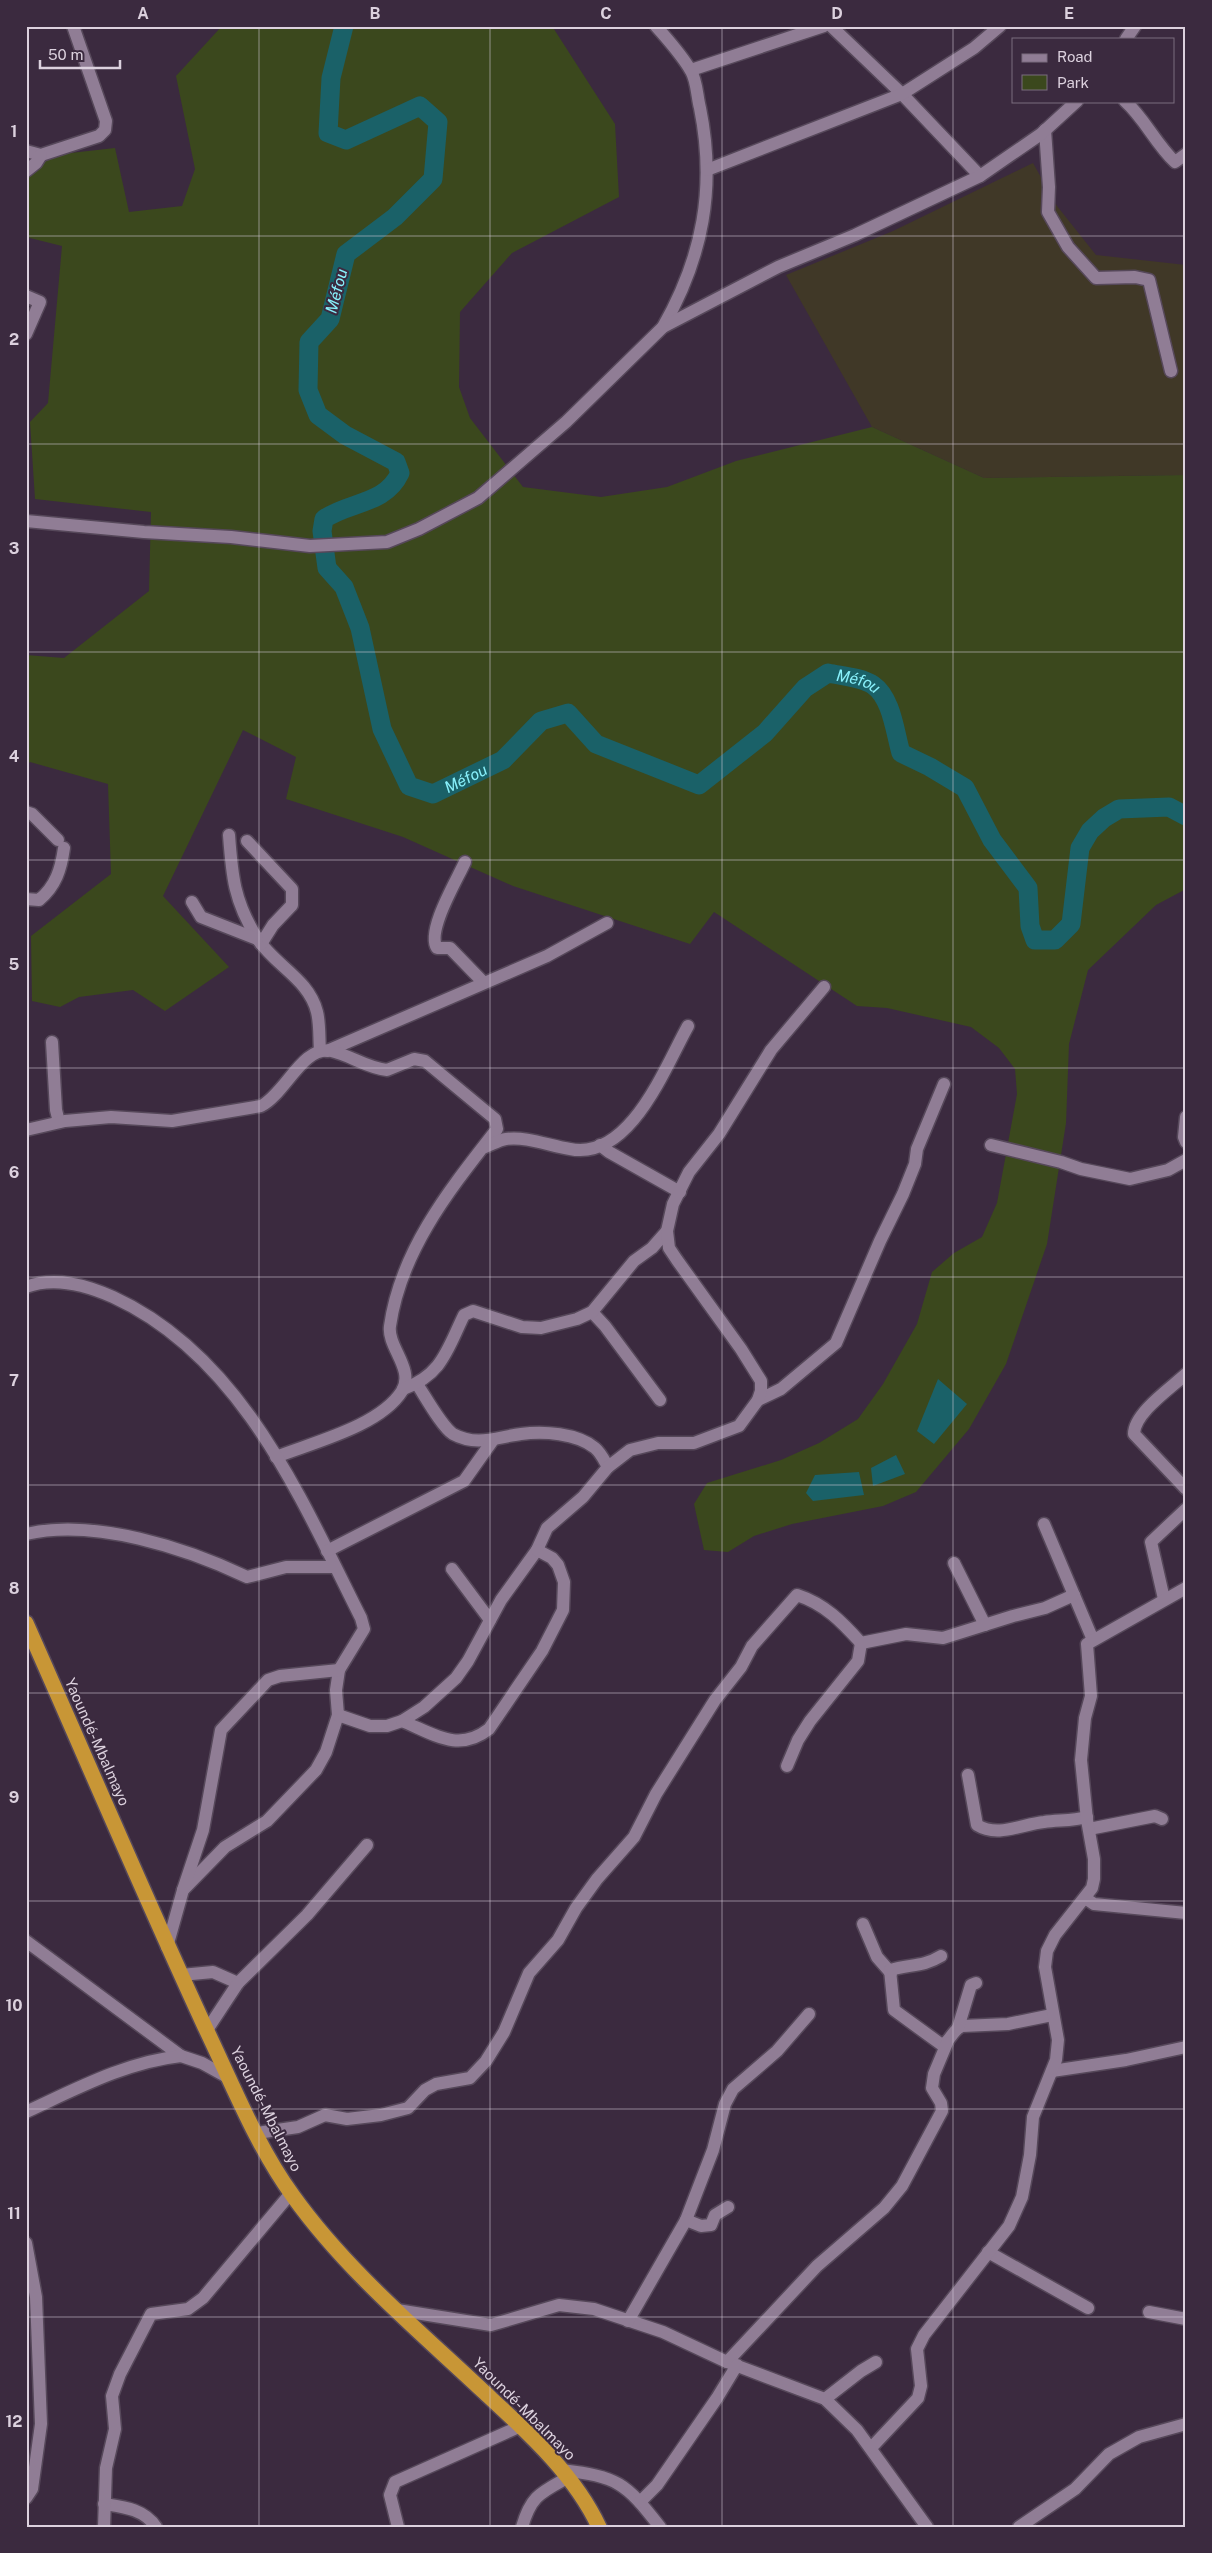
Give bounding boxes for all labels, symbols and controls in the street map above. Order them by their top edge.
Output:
text: A [137,4,149,23]
text: B [370,4,381,23]
text: C [600,4,612,23]
text: D [831,4,843,23]
text: E [1064,4,1074,23]
scale bar [40,38,120,70]
legend [1012,38,1174,102]
text: 50 m [48,46,83,63]
text: Road [1057,48,1093,65]
text: Park [1057,74,1089,91]
text: 1 [11,122,17,141]
water label: Méfou [321,267,352,316]
text: 2 [9,330,19,349]
text: 3 [9,539,19,558]
water label: Méfou [835,666,884,697]
text: 4 [9,747,20,766]
water label: Méfou [441,760,490,797]
text: 5 [9,955,20,974]
text: 6 [9,1163,19,1182]
text: 7 [9,1371,19,1390]
text: 8 [9,1579,20,1598]
street label: Yaoundé-Mbalmayo [62,1675,133,1808]
text: 9 [9,1788,19,1807]
text: 10 [5,1996,23,2015]
street label: Yaoundé-Mbalmayo [228,2043,305,2174]
text: 11 [7,2204,21,2223]
street label: Yaoundé-Mbalmayo [470,2354,579,2463]
text: 12 [5,2412,23,2431]

